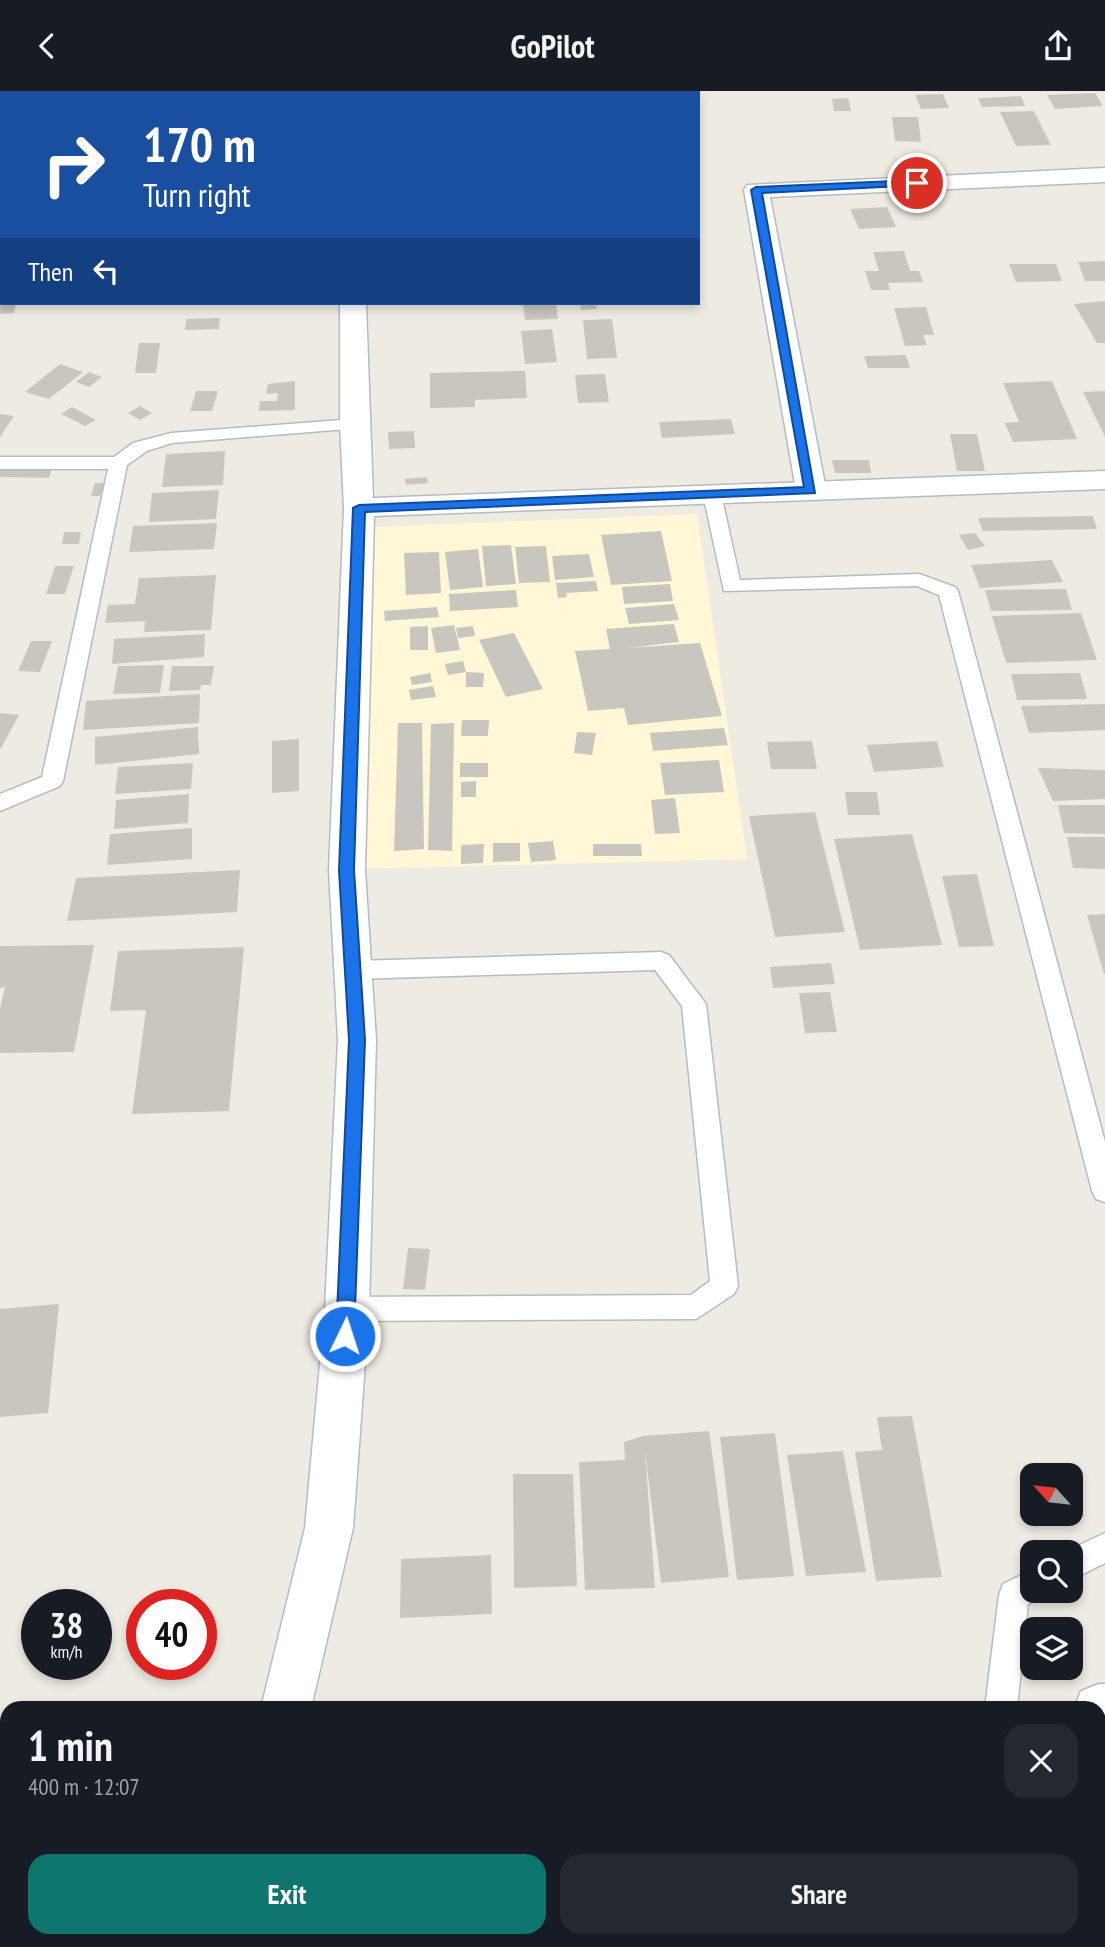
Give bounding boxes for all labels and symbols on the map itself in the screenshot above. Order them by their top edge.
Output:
pin [887,153,947,213]
position arrow [308,1299,382,1373]
north arrow [1020,1463,1083,1526]
speed limit sign: 40 [126,1589,217,1680]

